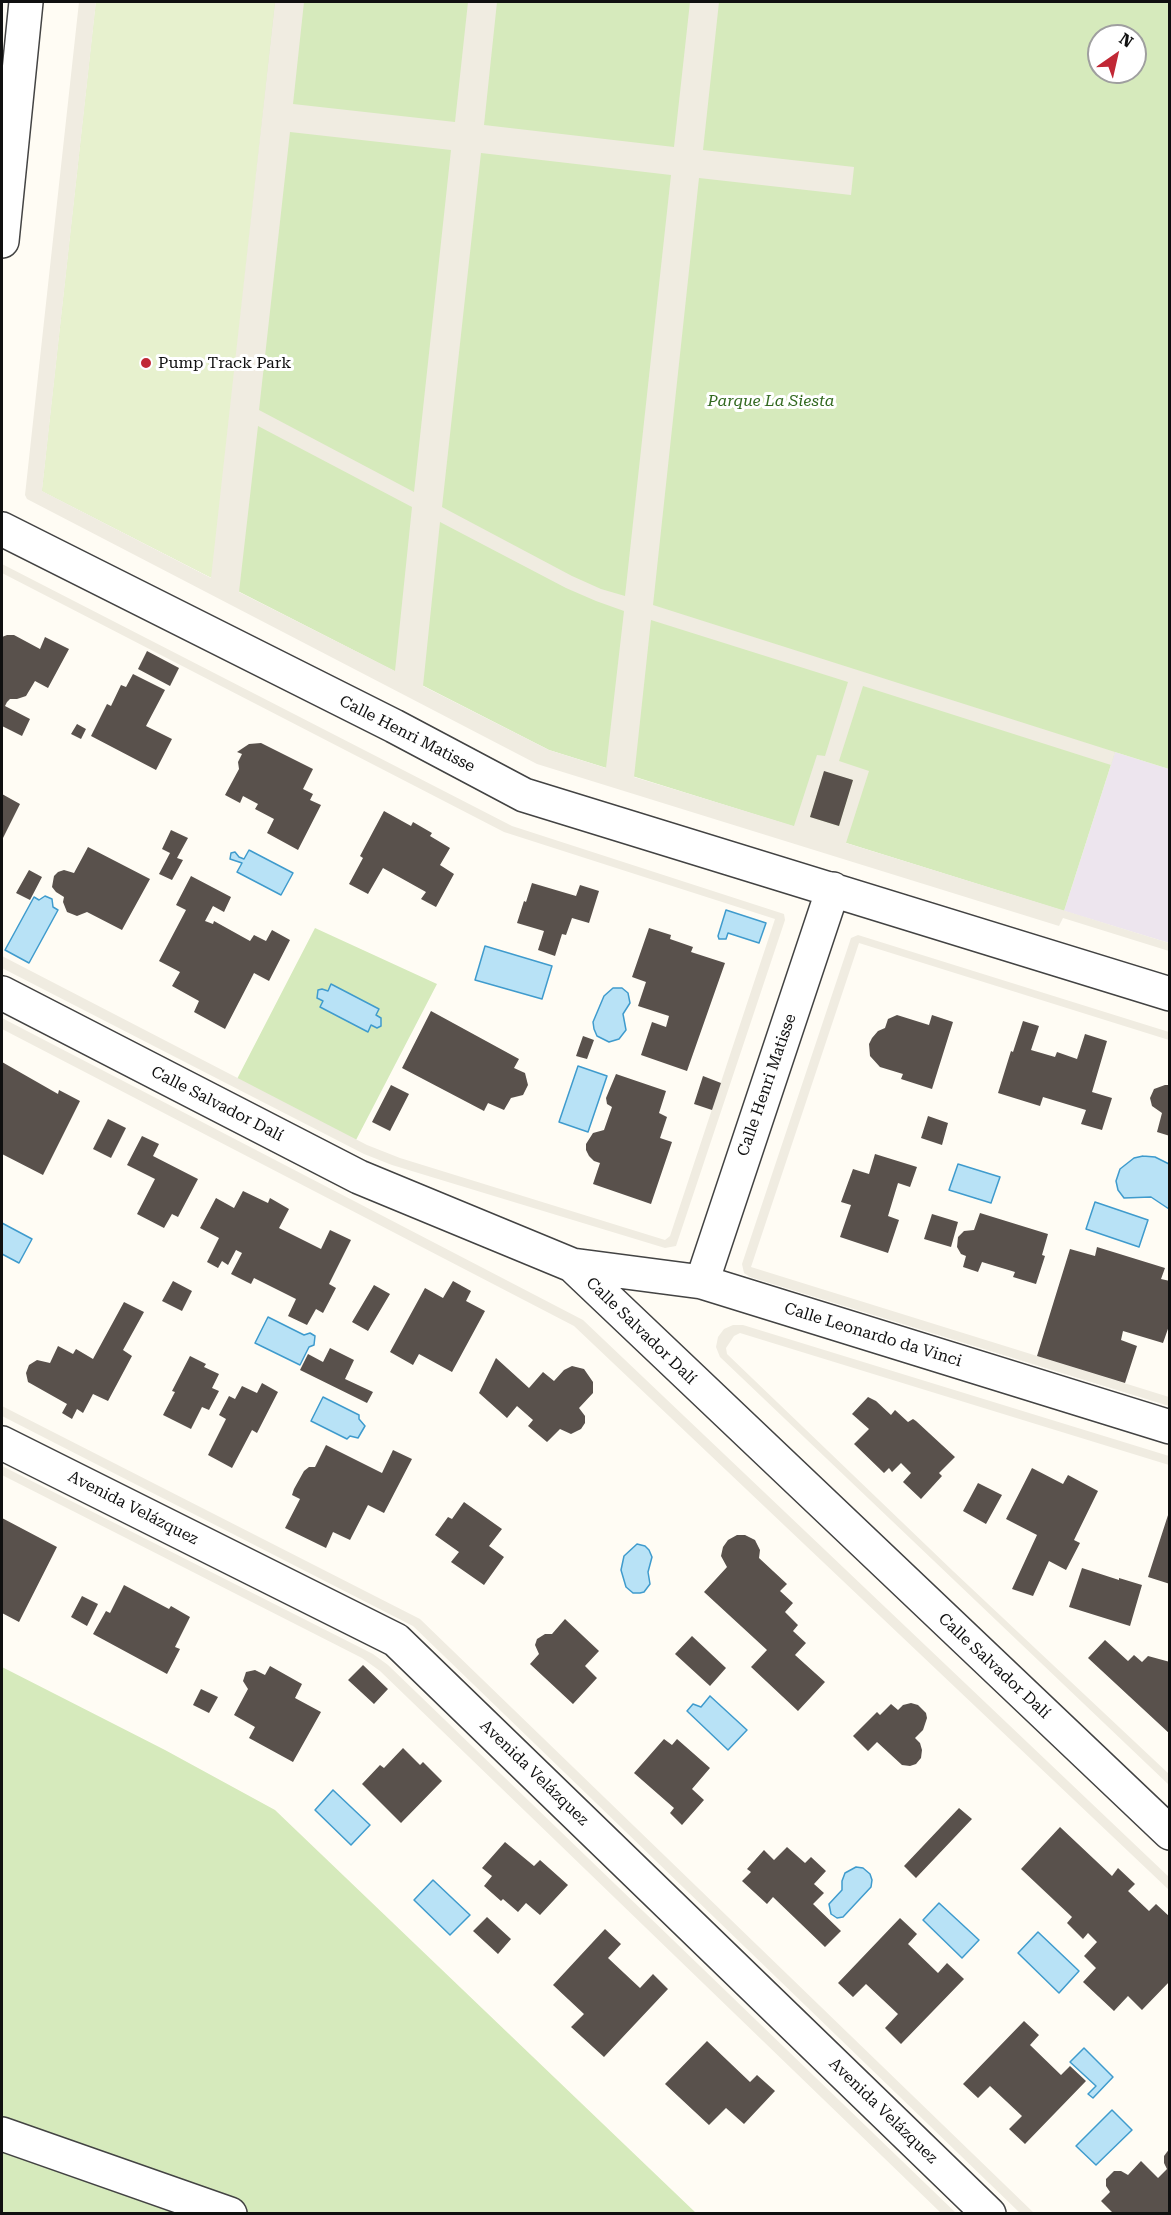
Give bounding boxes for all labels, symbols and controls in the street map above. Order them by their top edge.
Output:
north arrow [1087,24,1147,84]
text: N [1116,29,1137,52]
place label: Pump Track Park [158,353,291,373]
marker: Pump Track Park [139,356,153,370]
park label: Parque La Siesta [708,391,834,411]
street label: Calle Henri Matisse [336,692,478,776]
street label: Calle Henri Matisse [734,1011,800,1159]
street label: Calle Salvador Dalí [148,1062,286,1146]
street label: Calle Salvador Dalí [582,1273,700,1389]
street label: Calle Leonardo da Vinci [782,1299,964,1371]
street label: Avenida Velázquez [65,1467,201,1549]
street label: Calle Salvador Dalí [934,1609,1054,1723]
street label: Avenida Velázquez [476,1716,592,1830]
street label: Avenida Velázquez [825,2054,941,2168]

